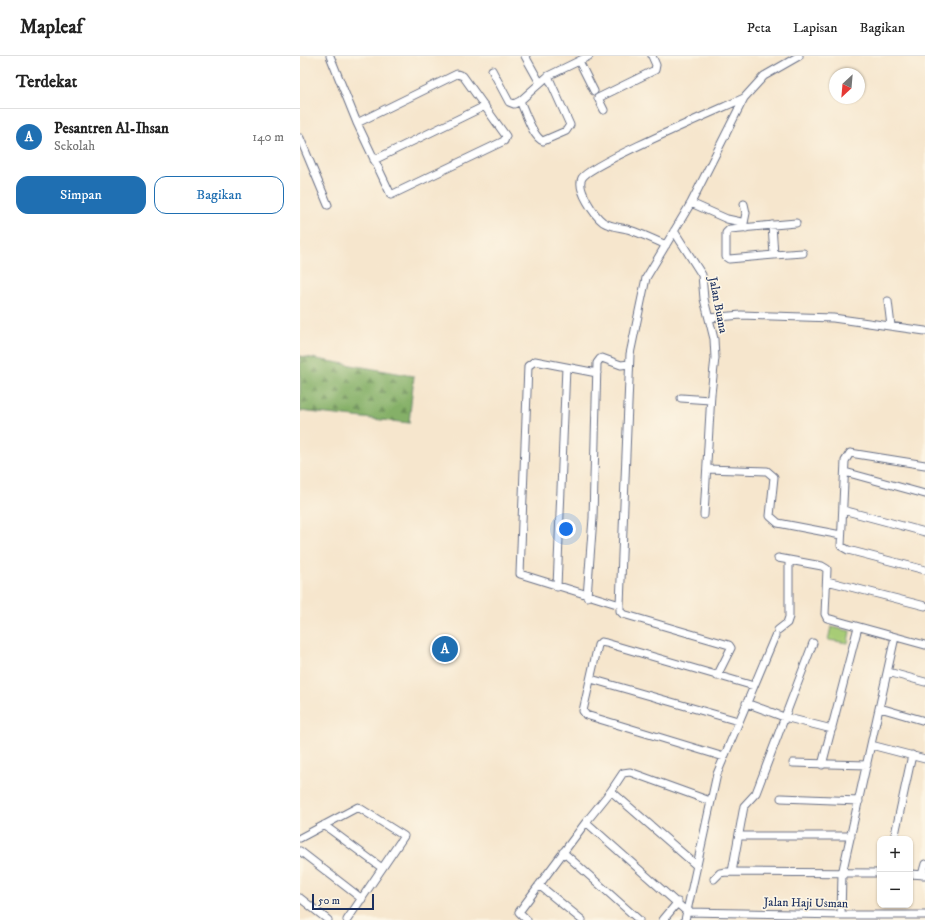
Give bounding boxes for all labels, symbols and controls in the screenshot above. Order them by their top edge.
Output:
text: Mapleaf [20,16,83,39]
text: Peta [747,19,771,37]
text: Lapisan [793,19,838,37]
text: Bagikan [860,19,905,37]
north arrow [829,68,865,104]
text: Terdekat [16,71,77,93]
text: Pesantren Al-Ihsan [54,119,169,138]
text: A [25,129,33,145]
text: 140 m [252,129,284,145]
text: Sekolah [54,138,95,154]
button: Simpan [16,176,146,214]
button: Bagikan [154,176,284,214]
street label: Jalan Buana [705,275,731,335]
your location [556,519,576,539]
pin: A [432,634,458,664]
map controls [877,836,913,908]
button: + [877,836,913,872]
button: − [877,872,913,908]
scale bar [312,892,374,911]
text: 50 m [318,894,340,908]
street label: Jalan Haji Usman [763,895,849,911]

